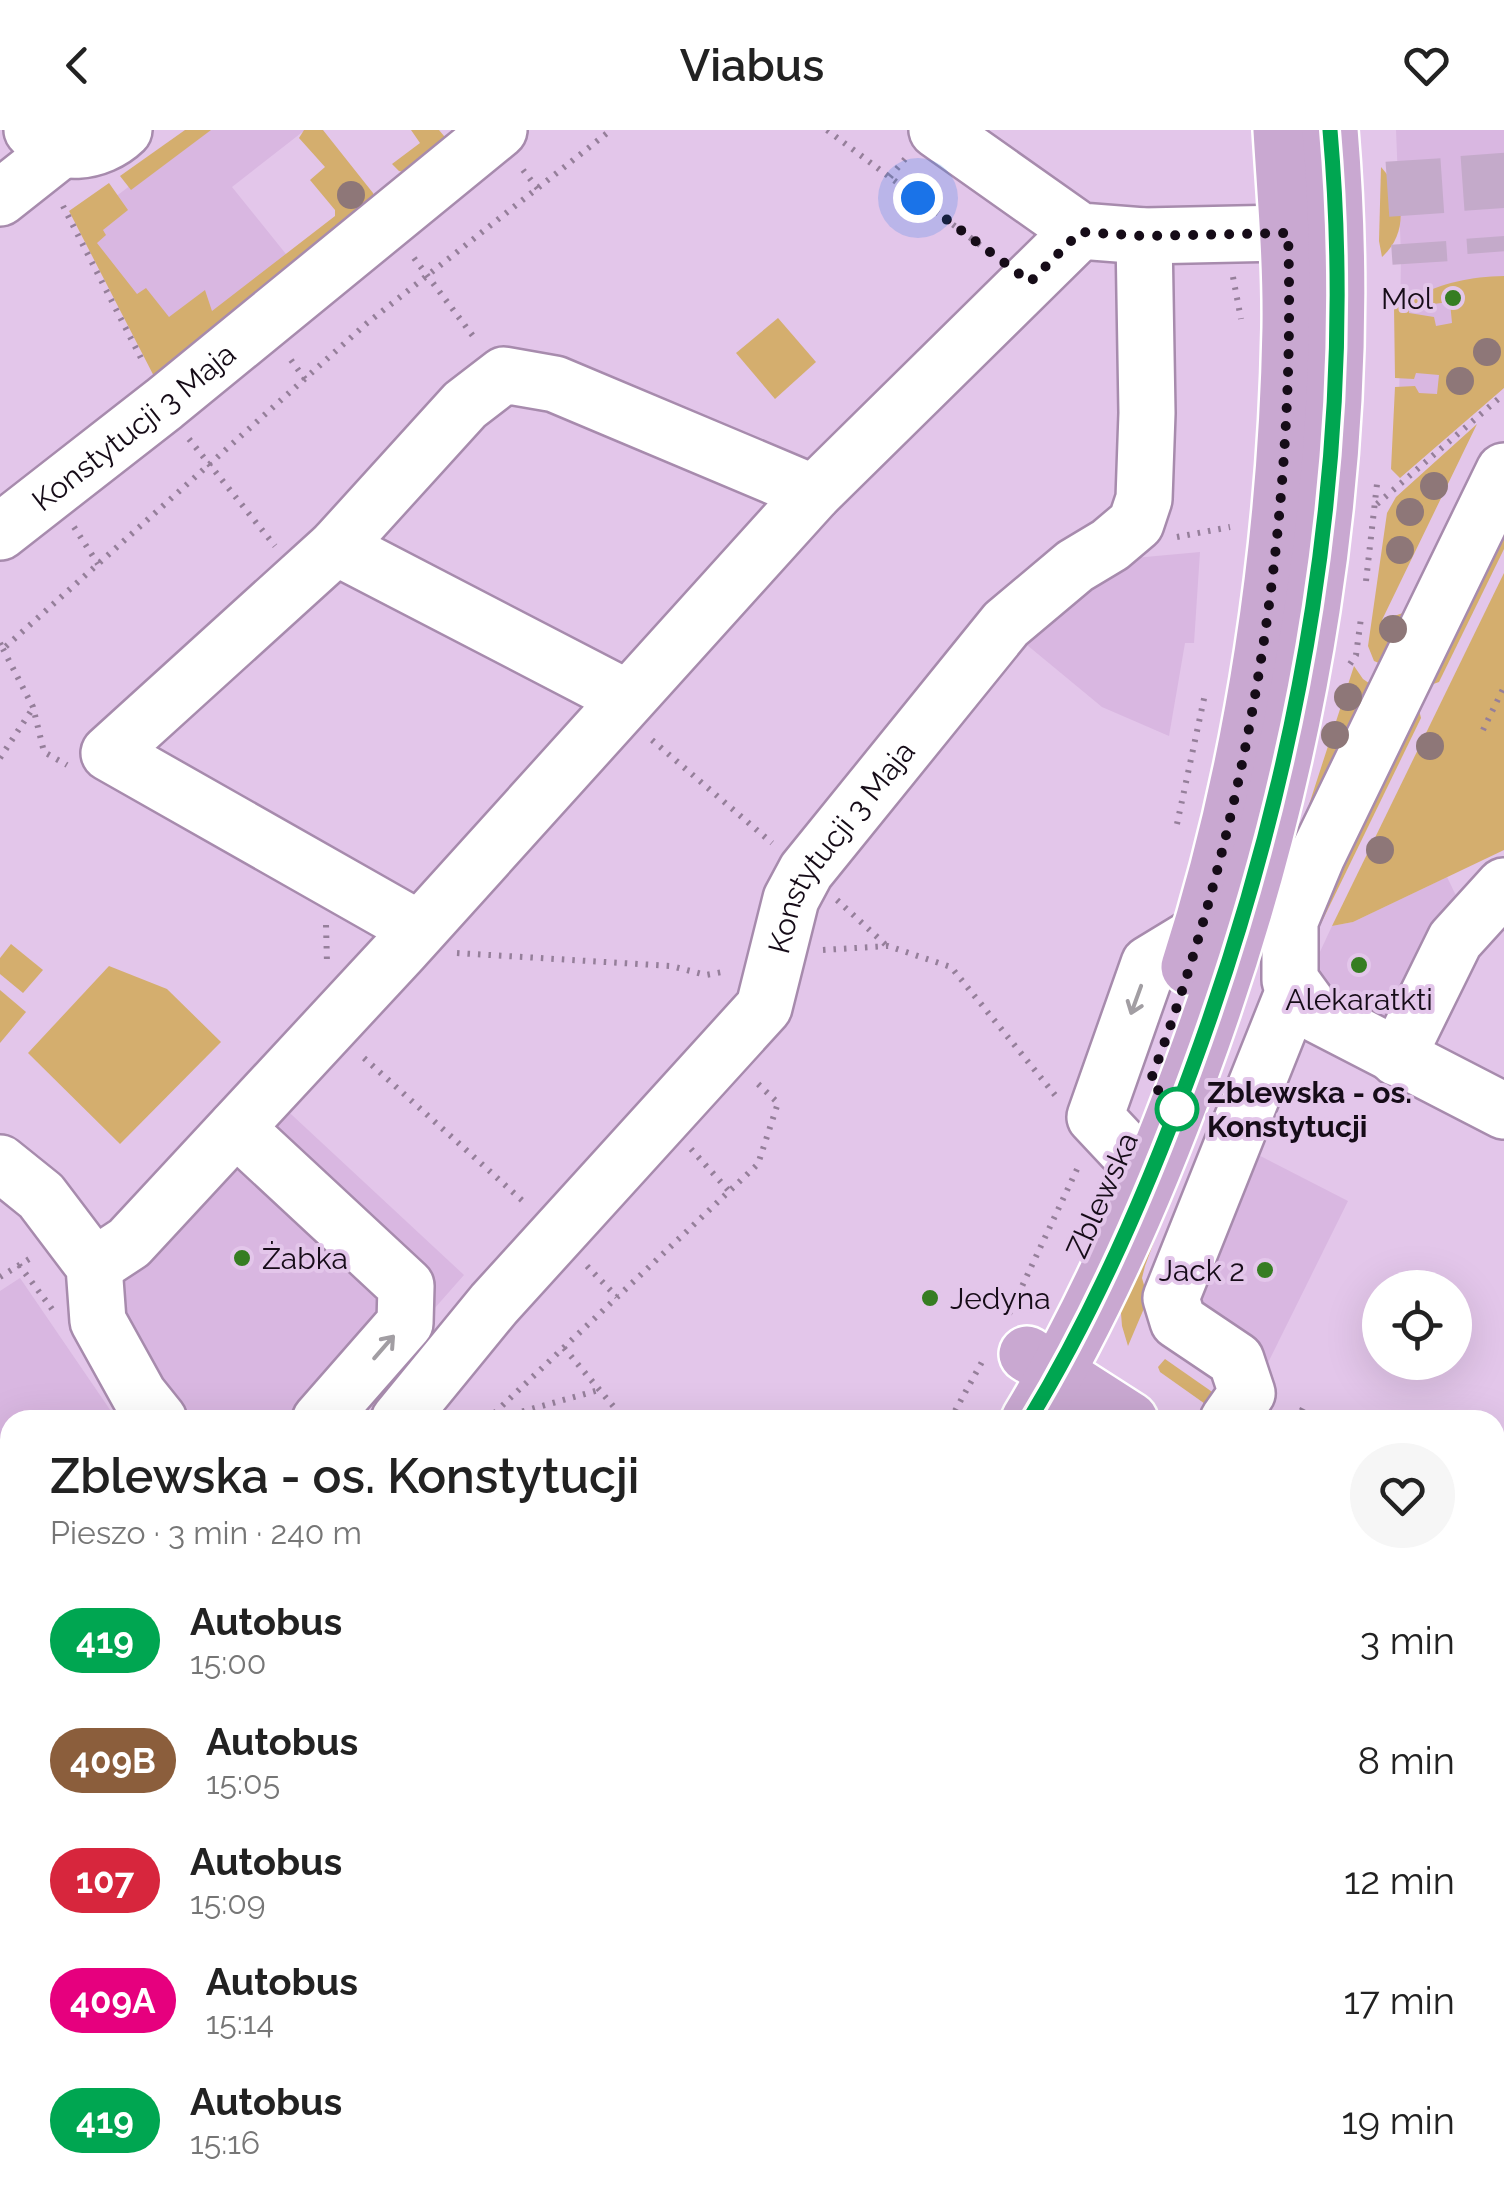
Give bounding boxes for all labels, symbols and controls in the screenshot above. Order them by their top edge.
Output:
icon: back [50,38,105,93]
icon: heart [1399,38,1454,93]
text: Viabus [680,39,824,92]
your location [893,173,943,223]
place label: Mol [1381,281,1434,316]
marker: Mol [1442,287,1464,309]
street label: Konstytucji 3 Maja [25,336,242,518]
street label: Konstytucji 3 Maja [761,734,922,957]
marker: Alekaratkti [1348,954,1370,976]
place label: Alekaratkti [1285,982,1433,1017]
one-way arrow [1126,984,1144,1016]
place label: Zblewska - os. Konstytucji [1207,1075,1412,1144]
marker: Zblewska - os. Konstytucji [1156,1088,1198,1130]
street label: Zblewska [1059,1127,1145,1263]
place label: Żabka [262,1241,348,1276]
marker: Żabka [231,1247,253,1269]
place label: Jack 2 [1159,1253,1245,1288]
marker: Jack 2 [1254,1259,1276,1281]
map controls [1362,1270,1472,1380]
button: locate [1362,1270,1472,1380]
place label: Jedyna [950,1281,1051,1316]
marker: Jedyna [919,1287,941,1309]
one-way arrow [373,1335,396,1360]
button: heart [1350,1443,1455,1548]
text: Zblewska - os. Konstytucji [50,1448,639,1504]
text: Pieszo · 3 min · 240 m [50,1514,362,1551]
text: Autobus [190,1599,342,1644]
text: 3 min [1360,1618,1455,1663]
text: 419 [76,1620,134,1661]
text: 15:00 [190,1644,266,1681]
text: Autobus [206,1719,358,1764]
text: 8 min [1357,1738,1455,1783]
text: 409B [70,1740,156,1781]
text: 15:05 [206,1764,280,1801]
text: Autobus [190,1839,342,1884]
text: 12 min [1344,1858,1455,1903]
text: 107 [76,1860,134,1901]
text: 15:09 [190,1884,266,1921]
text: Autobus [206,1959,358,2004]
text: 17 min [1344,1978,1455,2023]
text: 409A [70,1980,156,2021]
text: 15:14 [206,2004,274,2041]
text: Autobus [190,2079,342,2124]
text: 19 min [1341,2098,1455,2143]
text: 419 [76,2100,134,2141]
text: 15:16 [190,2124,260,2161]

